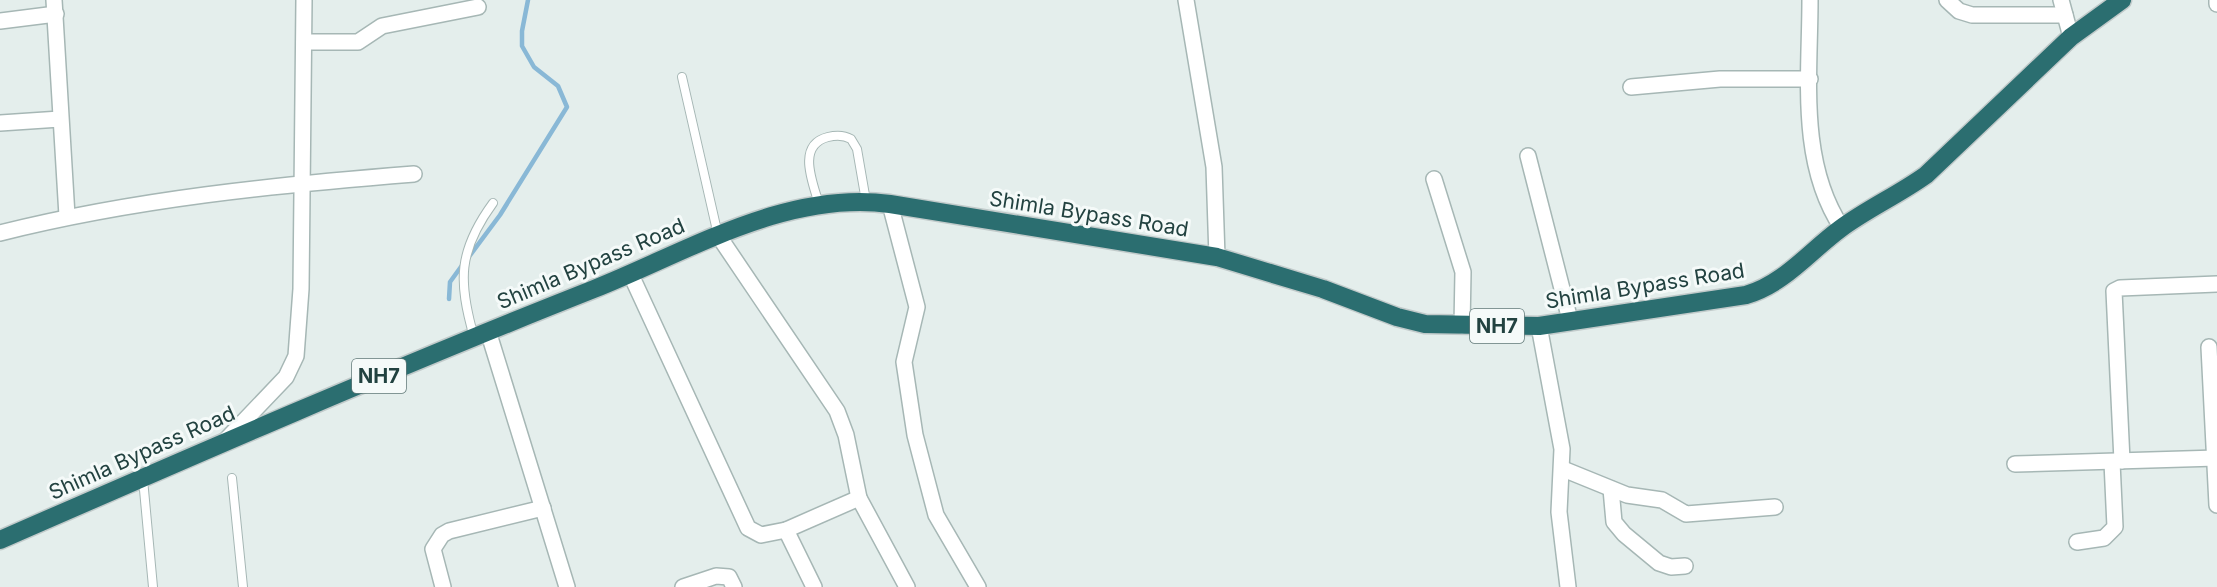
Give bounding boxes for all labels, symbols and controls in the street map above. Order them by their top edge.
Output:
street label: Shimla Bypass Road [988,185,1190,242]
street label: Shimla Bypass Road [493,213,688,314]
street label: Shimla Bypass Road [1544,257,1746,314]
road number: NH7 [1470,309,1524,343]
road number: NH7 [352,359,406,393]
street label: Shimla Bypass Road [45,400,239,505]

